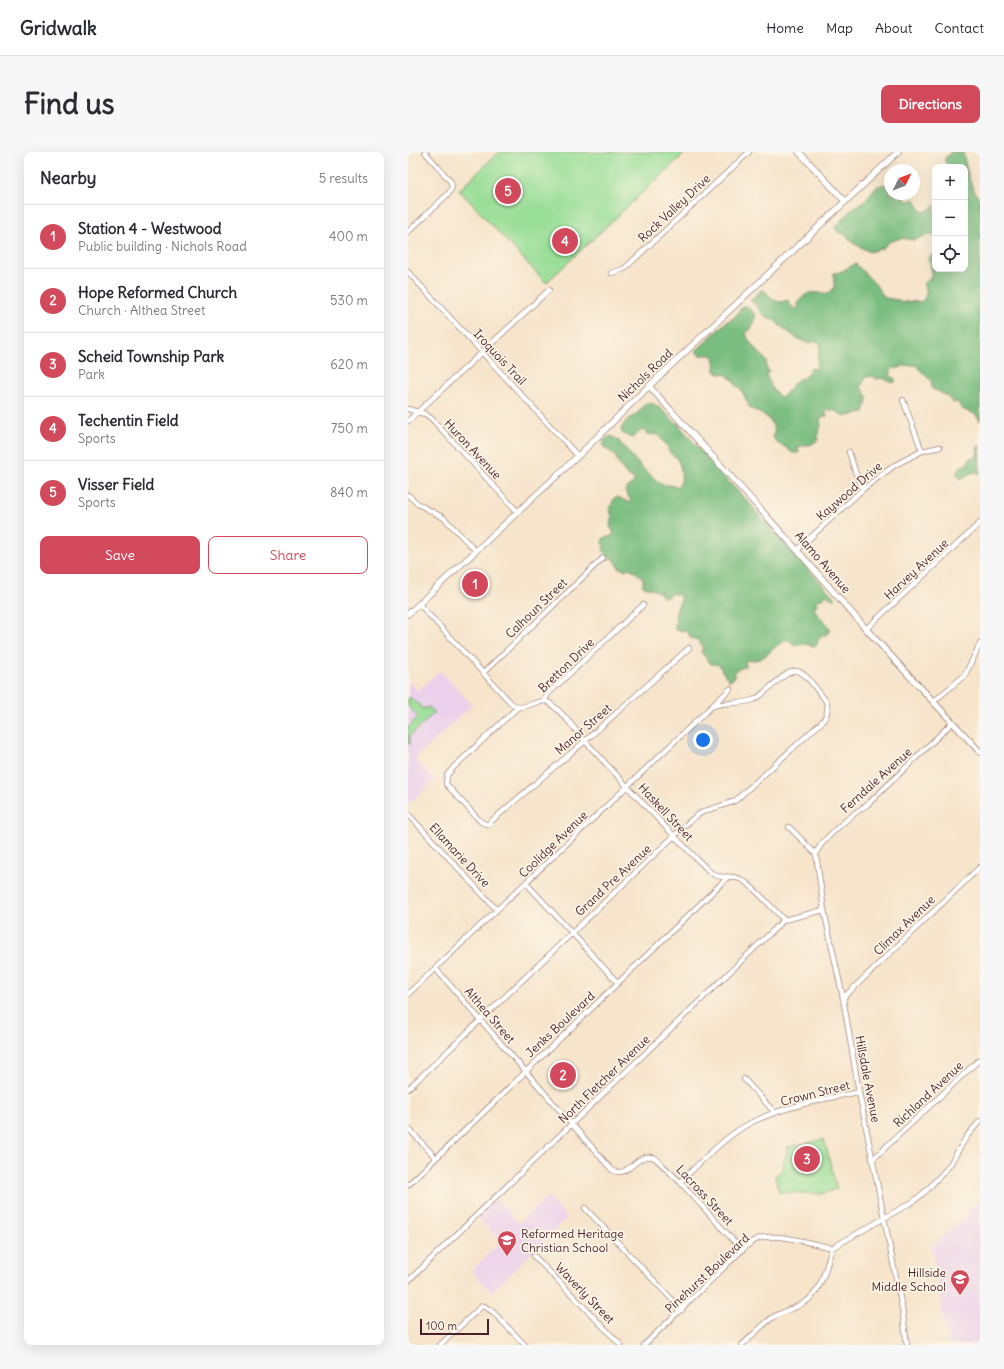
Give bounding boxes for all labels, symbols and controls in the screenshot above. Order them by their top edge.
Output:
text: Gridwalk [20,16,97,40]
text: Home [766,19,804,37]
text: Map [826,19,853,37]
text: About [875,19,913,37]
text: Contact [935,19,984,37]
button: Directions [881,85,980,123]
text: Find us [24,86,115,122]
north arrow [884,164,920,200]
map controls [932,164,968,272]
button: + [932,164,968,200]
text: Nearby [40,167,96,189]
text: 5 results [319,170,368,187]
street label: Rock Valley Drive [635,171,713,245]
pin: 5 [495,176,521,206]
button: − [932,200,968,236]
text: Station 4 - Westwood [78,219,222,238]
pin: 4 [552,226,578,256]
text: 1 [50,228,56,245]
text: 400 m [329,228,368,245]
button: locate [932,236,968,272]
text: Public building · Nichols Road [78,238,247,255]
text: Hope Reformed Church [78,283,237,302]
text: 2 [49,292,57,309]
text: 530 m [330,292,368,309]
text: Church · Althea Street [78,302,205,319]
street label: Iroquois Trail [470,326,530,388]
street label: Nichols Road [615,345,675,405]
text: Scheid Township Park [78,347,224,366]
text: 3 [49,356,57,373]
text: 620 m [330,356,368,373]
text: Park [78,366,105,383]
text: Techentin Field [78,411,179,430]
street label: Huron Avenue [441,416,505,482]
text: 4 [49,420,57,437]
text: 750 m [331,420,368,437]
text: Sports [78,430,116,447]
street label: Kaywood Drive [813,458,885,524]
text: Visser Field [78,475,154,494]
text: 5 [49,484,57,501]
text: 840 m [330,484,368,501]
text: Sports [78,494,116,511]
street label: Alamo Avenue [792,528,854,596]
street label: Harvey Avenue [881,535,951,603]
button: Save [40,536,200,574]
button: Share [208,536,368,574]
pin: 1 [462,569,488,599]
street label: Calhoun Street [502,575,570,641]
street label: Bretton Drive [535,635,597,695]
street label: Manor Street [552,700,614,758]
your location [693,730,713,750]
street label: Ferndale Avenue [837,744,915,816]
street label: Haskell Street [635,780,697,844]
street label: Coolidge Avenue [515,807,591,881]
street label: Ellamarie Drive [427,820,493,890]
street label: Grand Pre Avenue [572,841,654,919]
street label: Climax Avenue [870,892,938,958]
street label: Althea Street [462,984,518,1046]
street label: Jenks Boulevard [522,988,598,1060]
street label: North Fletcher Avenue [555,1032,653,1126]
street label: Hillsdale Avenue [852,1034,884,1124]
street label: Richland Avenue [890,1058,966,1130]
pin: 2 [550,1060,576,1090]
street label: Crown Street [779,1077,851,1109]
pin: 3 [794,1144,820,1174]
street label: Lacross Street [673,1162,737,1228]
place label: Reformed Heritage Christian School [521,1226,624,1255]
school or university icon: Reformed Heritage Christian School [496,1229,518,1257]
street label: Pinehurst Boulevard [662,1230,752,1316]
street label: Waverly Street [552,1259,618,1327]
place label: Hillside Middle School [872,1265,946,1294]
school or university icon: Hillside Middle School [949,1268,971,1296]
scale bar [420,1317,489,1336]
text: 100 m [426,1319,457,1333]

